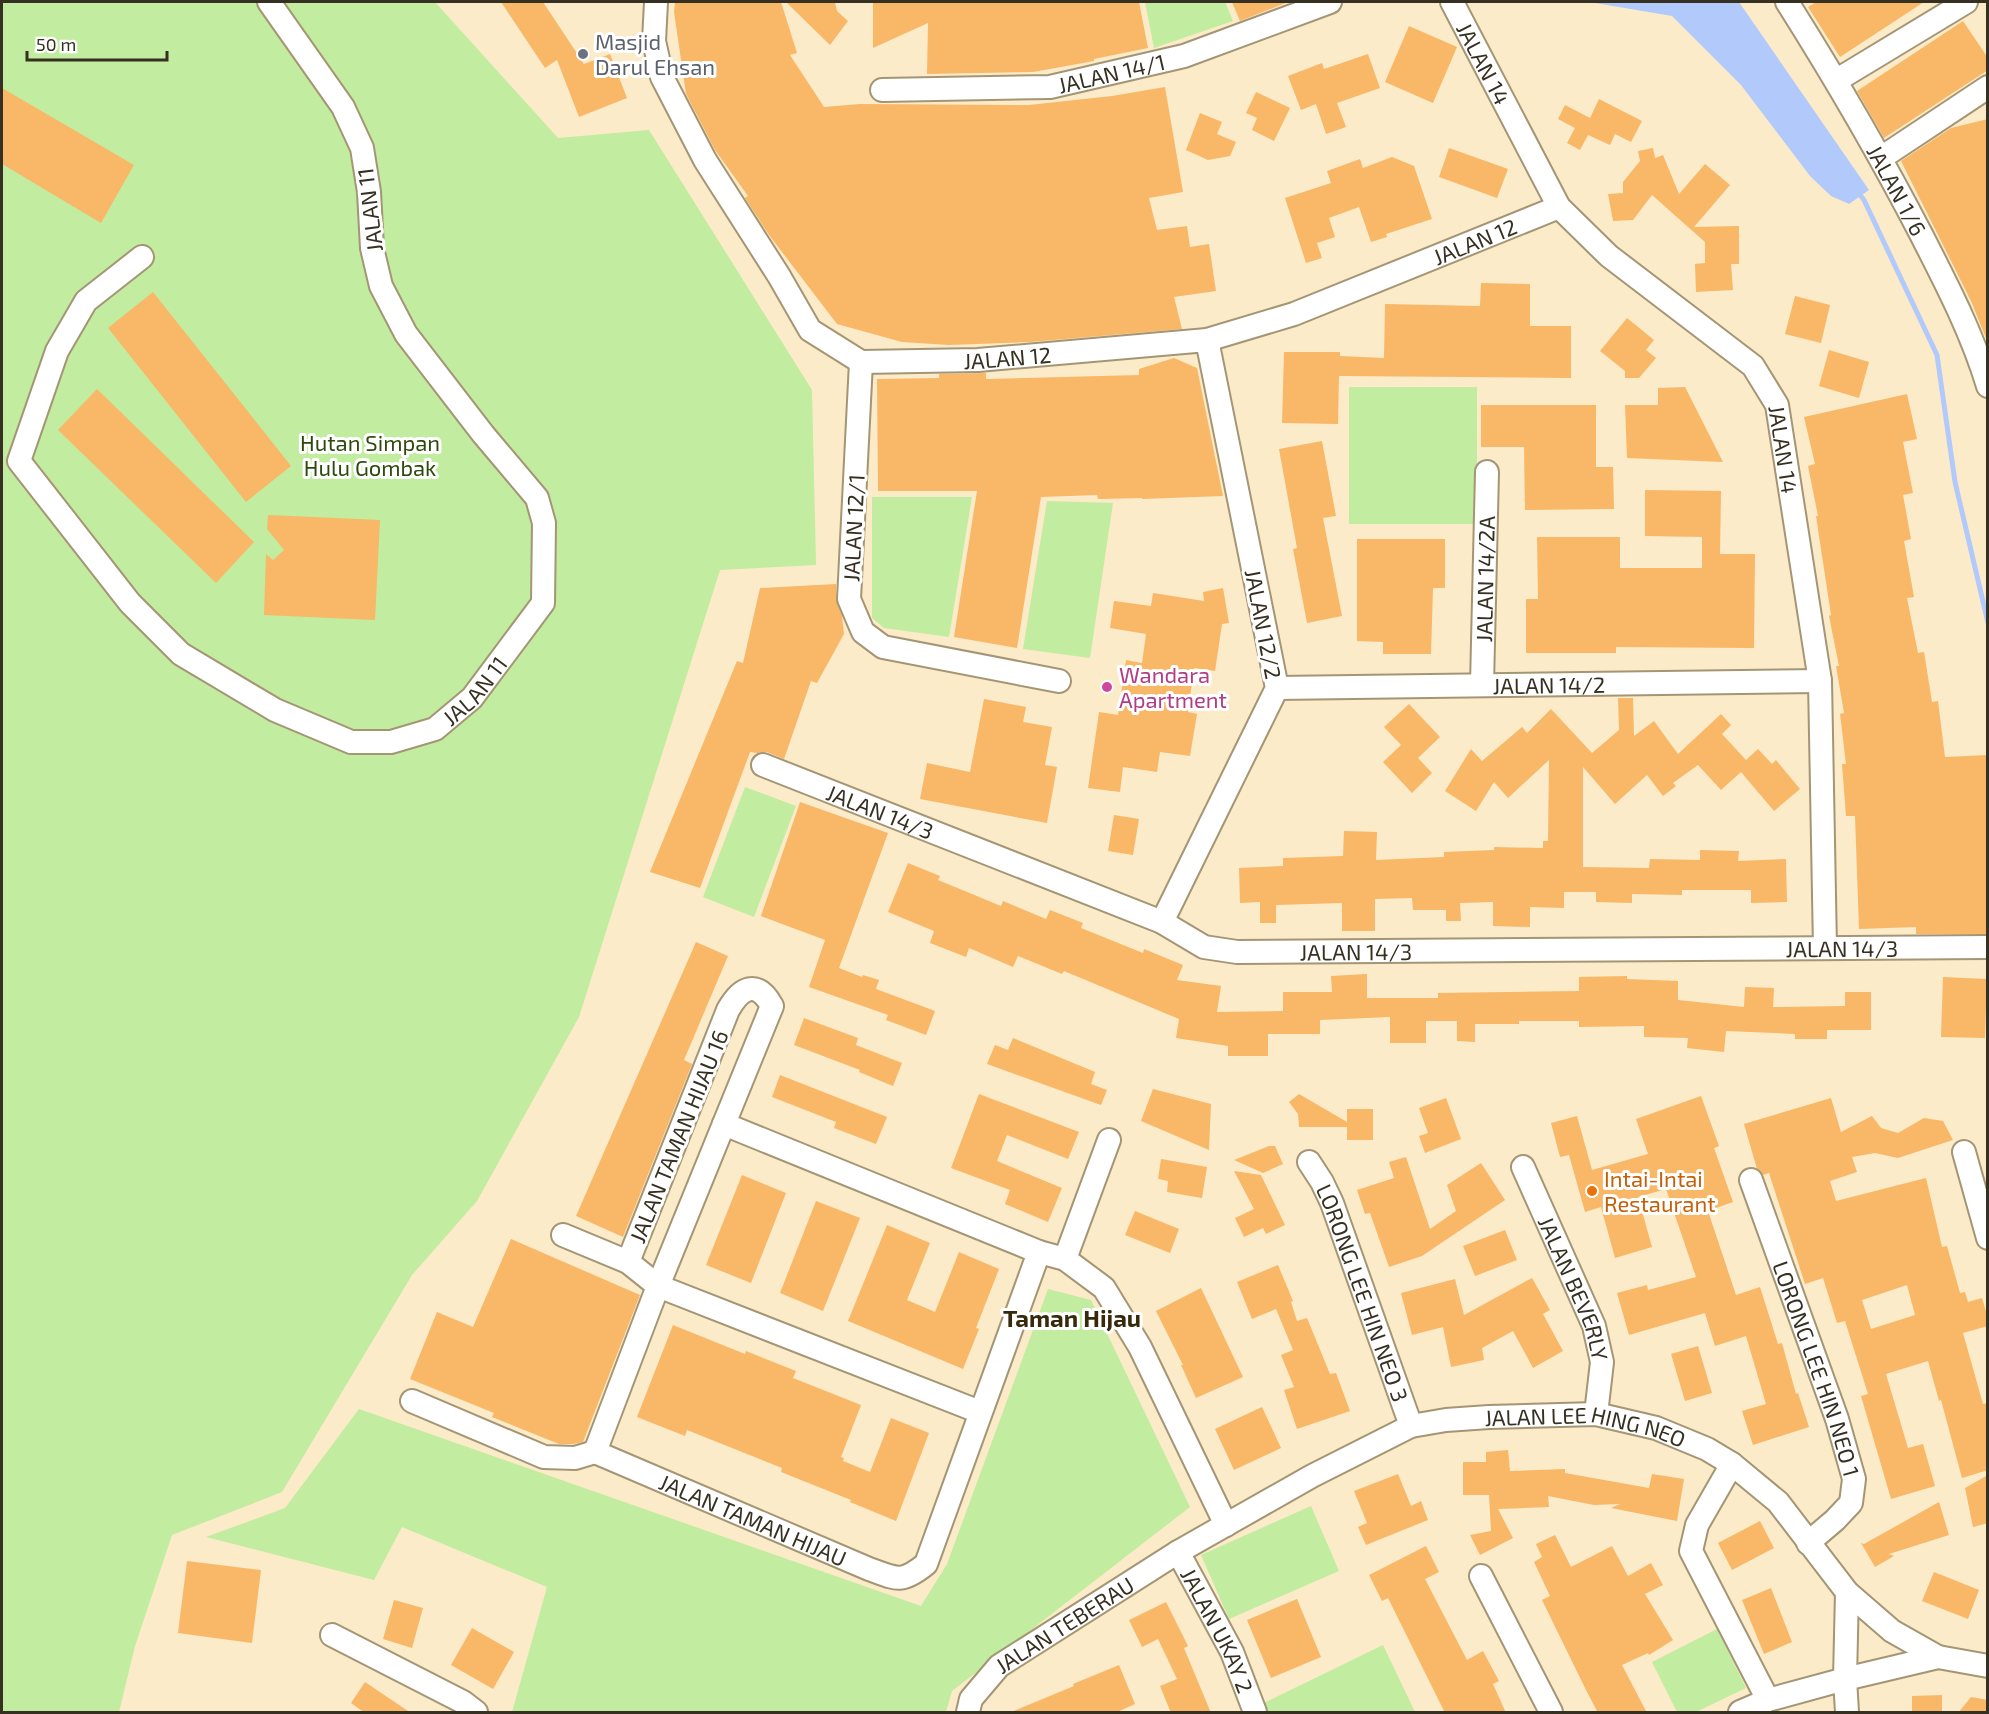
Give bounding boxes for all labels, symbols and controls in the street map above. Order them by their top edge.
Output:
street label: JALAN 14 [1452,18,1516,109]
scale bar [27,24,166,62]
place label: Masjid Darul Ehsan [595,28,715,79]
text: 50 m [36,33,76,55]
marker: Masjid Darul Ehsan [576,47,590,61]
street label: JALAN 14/1 [1055,48,1167,98]
street label: JALAN 1/6 [1862,140,1932,240]
street label: JALAN 11 [351,167,387,253]
street label: JALAN 12 [1429,213,1520,270]
street label: JALAN 12 [963,341,1052,373]
street label: JALAN 14 [1764,403,1804,495]
park label: Hutan Simpan Hulu Gombak [300,429,440,480]
street label: JALAN 12/1 [837,473,869,583]
street label: JALAN 14/2A [1470,515,1499,642]
street label: JALAN 12/2 [1241,567,1287,681]
street label: JALAN 11 [437,651,512,730]
place label: Wandara Apartment [1119,661,1227,712]
street label: JALAN 14/2 [1492,671,1605,698]
marker: Wandara Apartment [1100,680,1114,694]
street label: JALAN 14/3 [823,778,937,844]
street label: JALAN 14/3 [1786,935,1898,961]
street label: JALAN 14/3 [1300,938,1412,965]
street label: JALAN TAMAN HIJAU 16 [623,1026,733,1246]
place label: Intai-Intai Restaurant [1604,1165,1716,1216]
street label: LORONG LEE HIN NEO 3 [1312,1179,1414,1405]
marker: Intai-Intai Restaurant [1585,1184,1599,1198]
street label: JALAN BEVERLY [1534,1212,1614,1363]
street label: LORONG LEE HIN NEO 1 [1768,1257,1866,1479]
district label: Taman Hijau [1003,1303,1141,1332]
street label: JALAN LEE HING NEO [1483,1400,1690,1452]
street label: JALAN TAMAN HIJAU [656,1468,851,1571]
street label: JALAN UKAY 2 [1176,1563,1259,1696]
street label: JALAN TEBERAU [990,1571,1138,1678]

